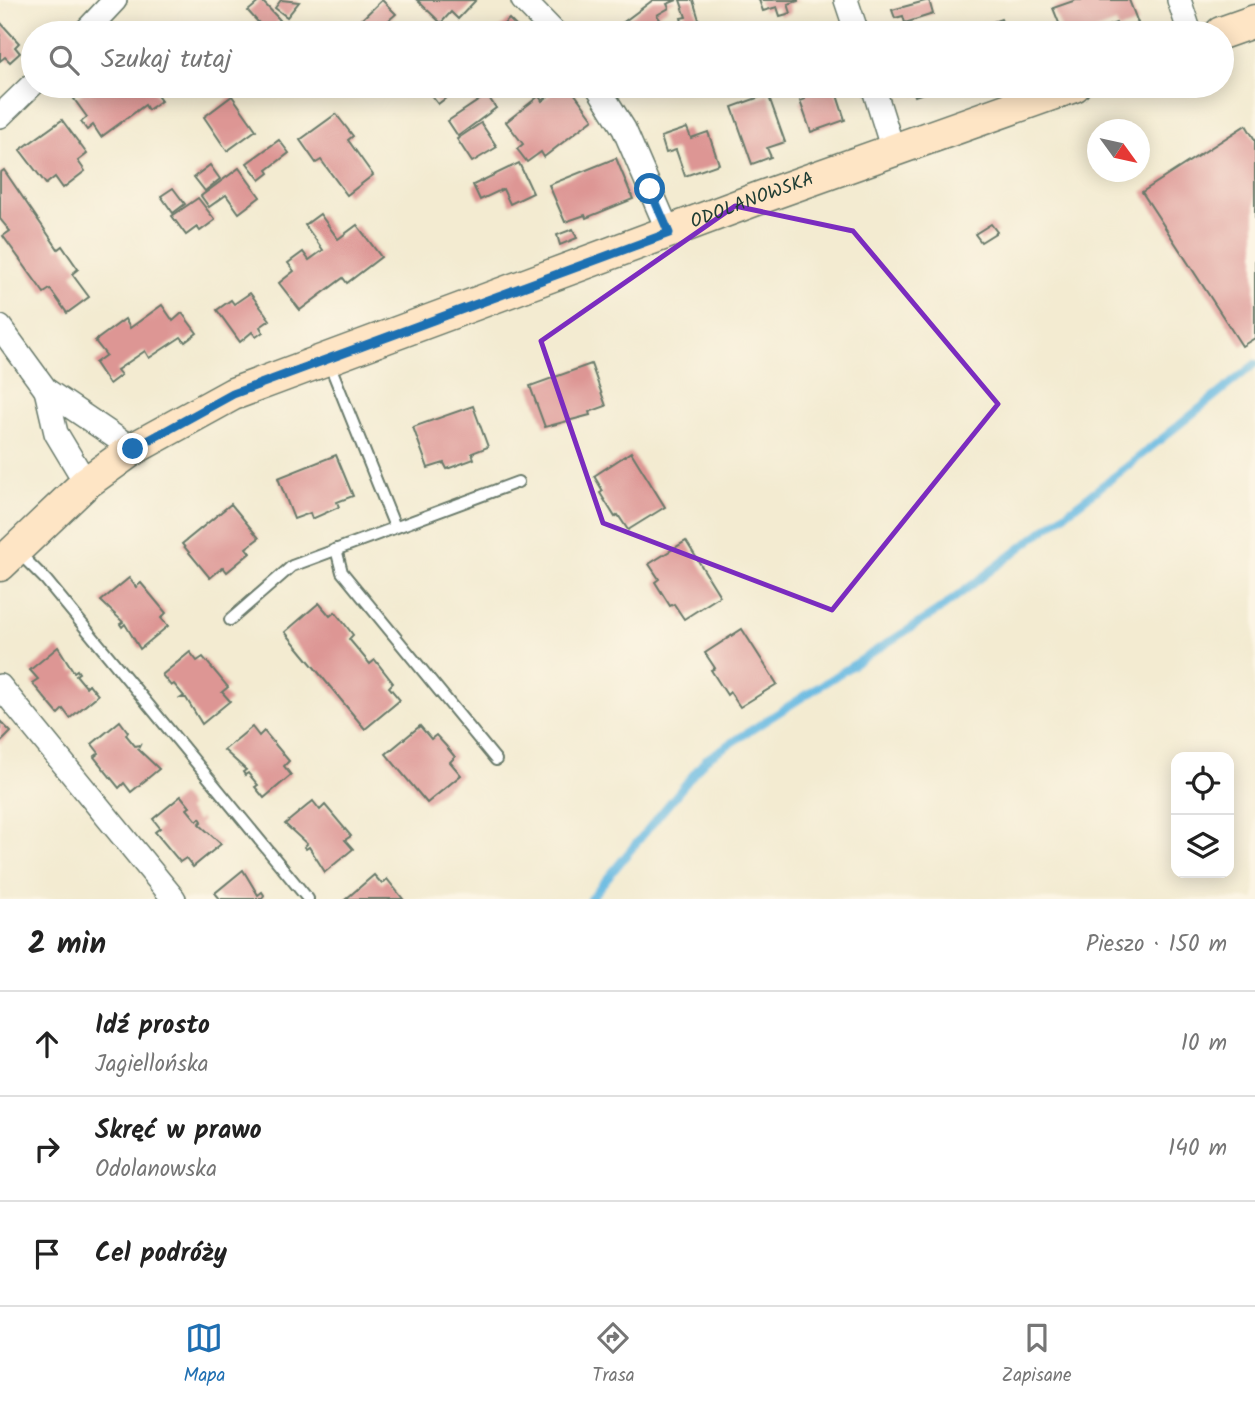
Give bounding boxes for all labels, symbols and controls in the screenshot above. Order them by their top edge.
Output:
search box [21,21,1234,98]
text: Szukaj tutaj [101,39,232,81]
icon: search [45,41,83,79]
north arrow [1087,119,1150,182]
street label: ODOLANOWSKA [686,165,818,237]
route start [634,173,665,204]
route end [117,433,148,464]
map controls [1171,752,1234,878]
button: locate [1171,752,1234,815]
button: layers [1171,815,1234,878]
text: 2 min [28,921,106,969]
text: Pieszo · 150 m [1086,927,1227,963]
text: Idź prosto [95,1005,210,1047]
icon: ahead [28,1025,66,1063]
text: 10 m [1181,1026,1227,1062]
text: Jagiellońska [95,1047,209,1083]
text: Skręć w prawo [95,1110,262,1152]
icon: right [28,1130,66,1168]
text: 140 m [1168,1131,1227,1167]
text: Odolanowska [95,1152,217,1188]
text: Cel podróży [95,1233,227,1275]
icon: arrive [28,1235,66,1273]
tab: Mapa [183,1319,225,1391]
tab: Trasa [592,1319,635,1391]
tab: Zapisane [1002,1319,1072,1391]

